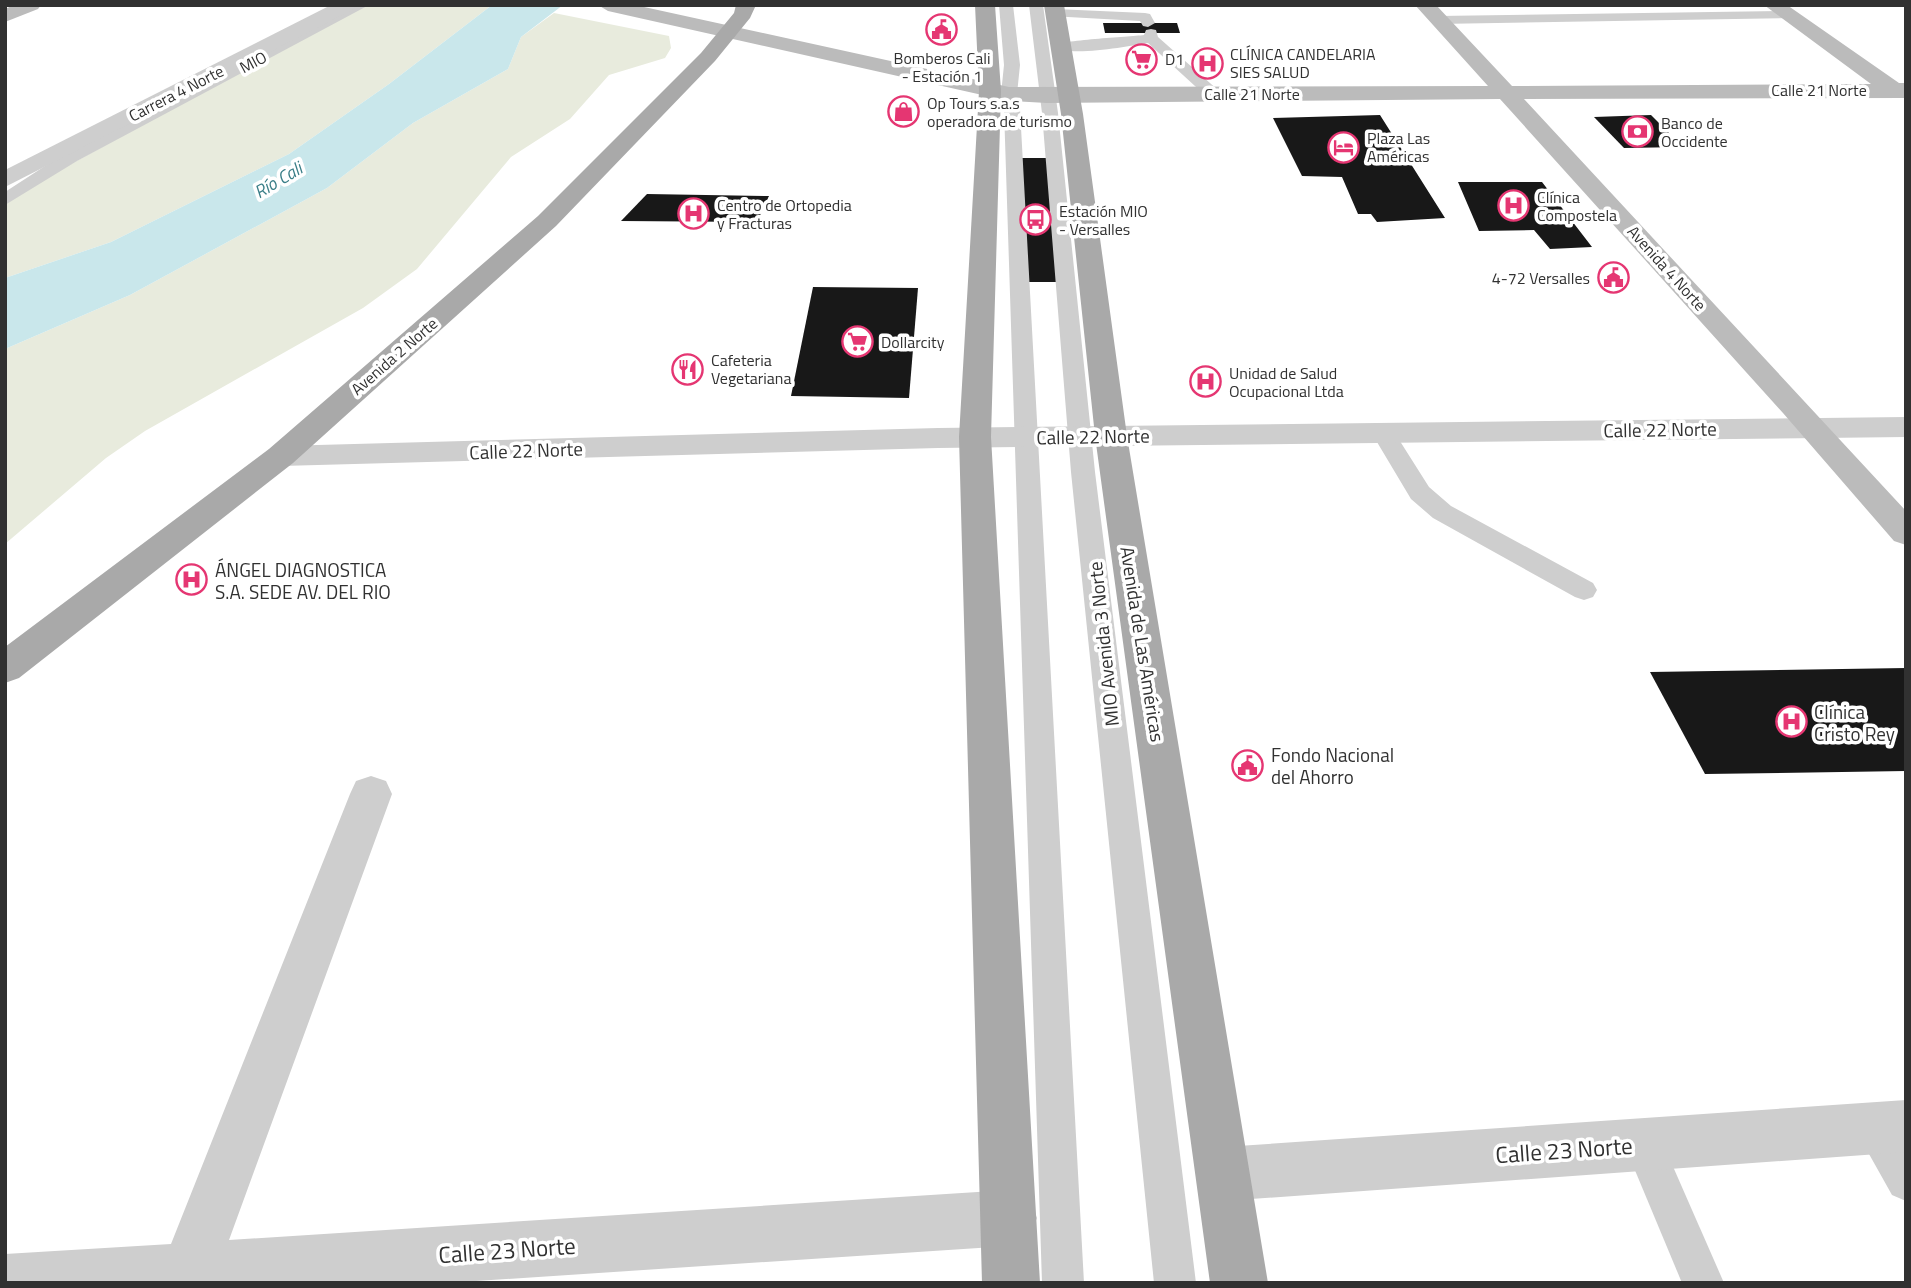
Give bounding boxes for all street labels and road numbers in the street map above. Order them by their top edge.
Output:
street label: MIO [235,45,271,79]
street label: Carrera 4 Norte [124,59,228,127]
street label: Calle 21 Norte [1771,78,1867,102]
street label: Calle 21 Norte [1204,82,1300,106]
street label: Avenida 4 Norte [1622,220,1712,316]
street label: Avenida 2 Norte [345,312,443,400]
street label: Calle 22 Norte [1603,414,1717,444]
street label: Calle 22 Norte [1036,421,1150,451]
street label: Calle 22 Norte [469,434,583,466]
street label: Avenida de Las Américas [1113,544,1173,744]
street label: MIO Avenida 3 Norte [1080,560,1126,728]
street label: Calle 23 Norte [1494,1128,1634,1172]
street label: Calle 23 Norte [437,1228,577,1272]

